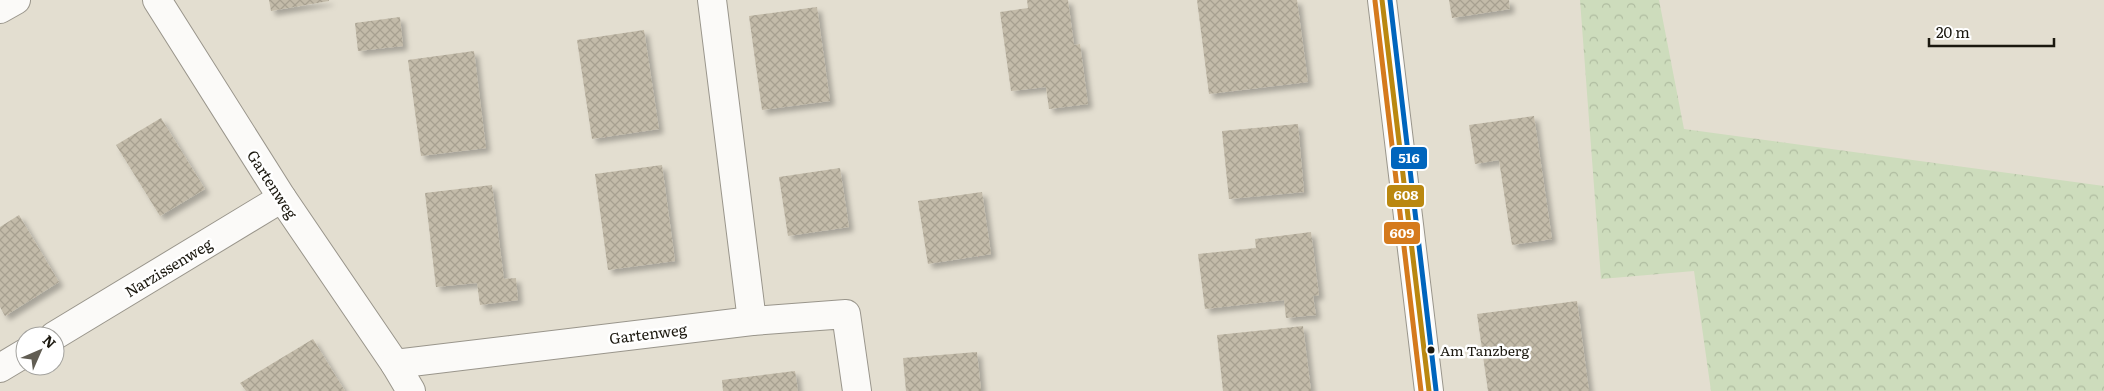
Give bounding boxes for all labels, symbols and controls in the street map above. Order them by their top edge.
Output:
scale bar [1929,15,2054,47]
text: 20 m [1936,20,1970,43]
street label: Gartenweg [242,145,304,224]
line badge: 516 [1390,146,1428,170]
text: 516 [1398,147,1420,167]
line badge: 608 [1386,184,1425,208]
text: 608 [1393,184,1419,204]
line badge: 609 [1383,221,1421,245]
text: 609 [1390,222,1414,242]
street label: Narzissenweg [120,231,217,302]
street label: Gartenweg [608,317,689,349]
north arrow [15,326,65,376]
text: N [39,330,61,353]
place label: Am Tanzberg [1440,340,1529,360]
marker: Am Tanzberg [1426,345,1436,355]

